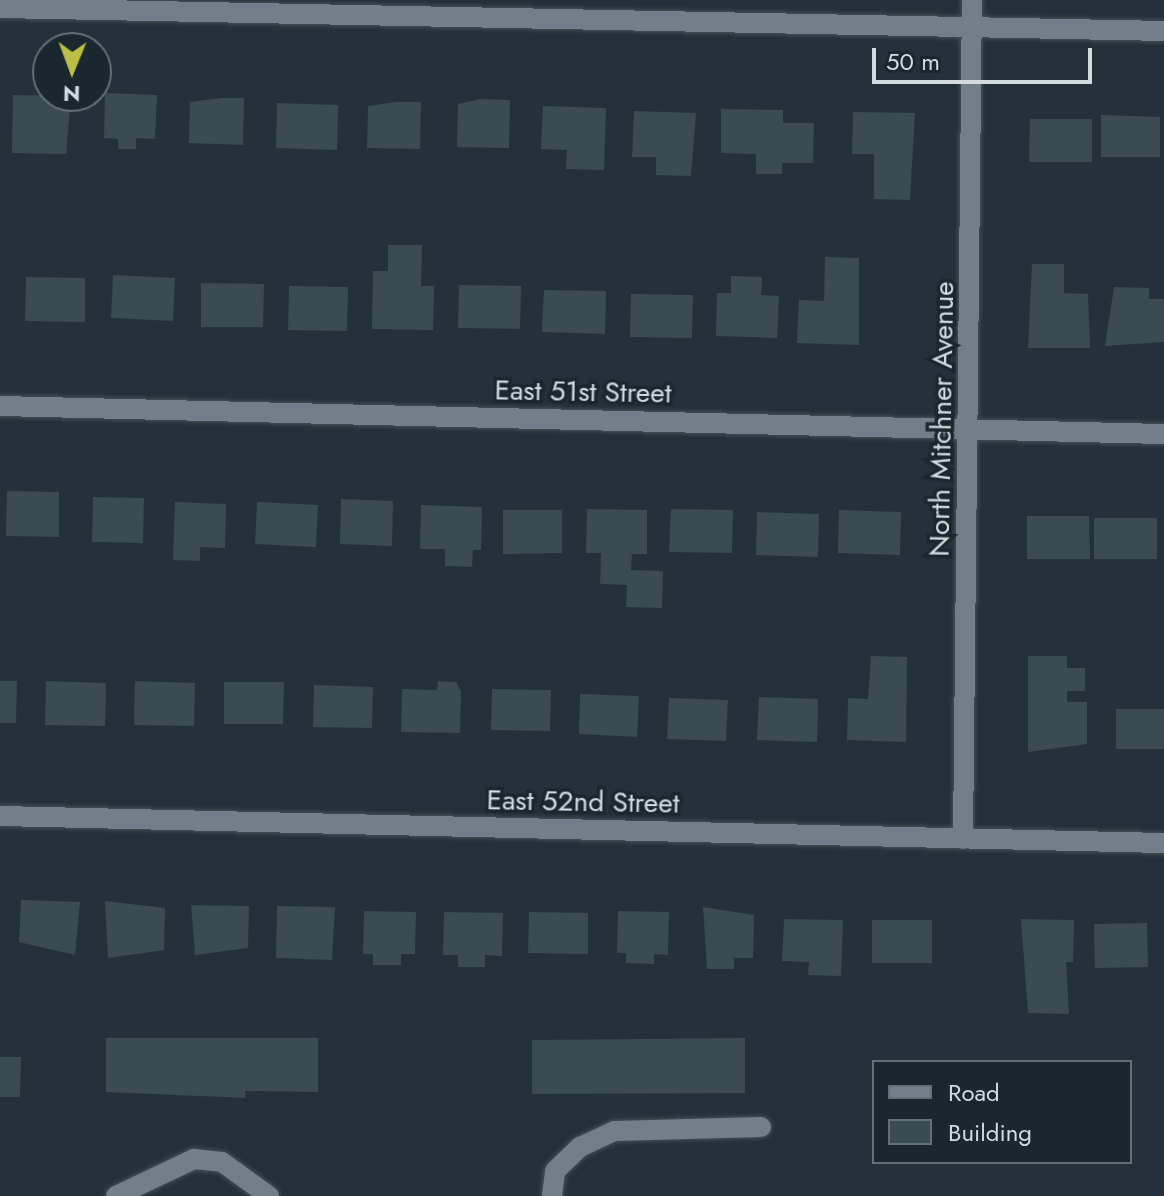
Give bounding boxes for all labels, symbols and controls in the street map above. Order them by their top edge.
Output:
north arrow [32,32,112,112]
scale bar [876,32,1096,82]
text: 50 m [886,44,940,79]
text: N [63,78,81,110]
street label: North Mitchner Avenue [923,281,961,557]
street label: East 51st Street [494,374,672,410]
street label: East 52nd Street [486,784,680,820]
legend [872,1060,1132,1164]
text: Road [948,1075,1000,1110]
text: Building [948,1115,1032,1150]

